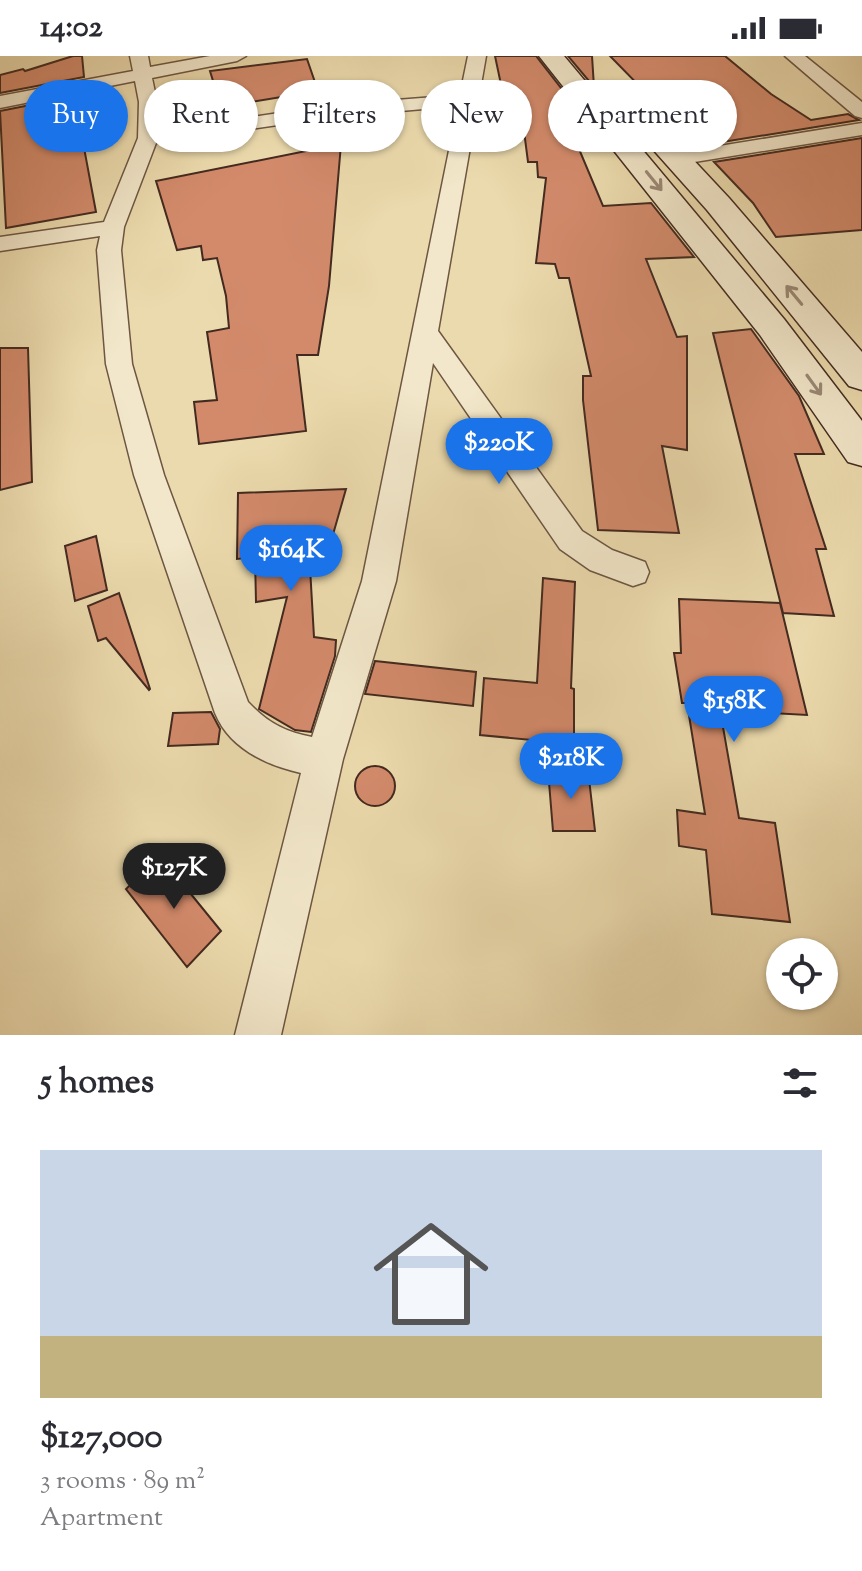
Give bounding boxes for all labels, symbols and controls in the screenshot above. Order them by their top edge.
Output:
text: 14:02 [40,7,102,50]
chip: Buy [24,80,128,152]
chip: Rent [144,80,258,152]
chip: Filters [274,80,405,152]
chip: New [421,80,532,152]
chip: Apartment [548,80,737,152]
one-way arrow [645,170,663,191]
one-way arrow [785,286,803,306]
one-way arrow [806,374,823,396]
pin: $220K [443,418,555,486]
text: $220K [464,425,534,462]
pin: $164K [235,525,347,593]
text: $164K [257,532,325,569]
pin: $158K [678,676,790,744]
text: $158K [702,683,766,720]
pin: $218K [515,733,627,801]
text: $218K [538,740,604,777]
pin: $127K [118,843,230,911]
text: $127K [141,850,207,887]
map controls [766,938,838,1010]
button: locate [766,938,838,1010]
text: 5 homes [40,1059,154,1108]
icon: filters [778,1061,822,1105]
icon: home [359,1202,503,1346]
text: $127,000 [40,1414,163,1463]
text: 3 rooms · 89 m² [40,1463,205,1500]
text: Apartment [40,1500,163,1537]

